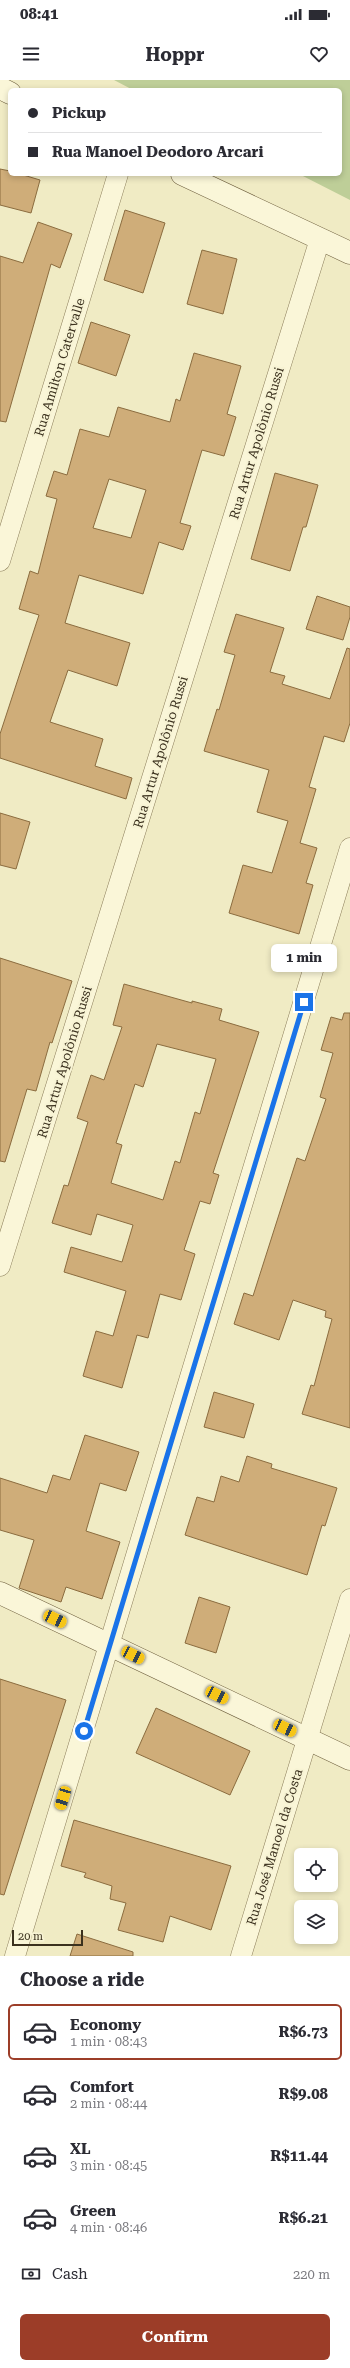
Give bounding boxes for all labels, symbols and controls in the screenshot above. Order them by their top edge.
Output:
text: 08:41 [20,5,58,23]
icon: menu [20,43,42,65]
icon: heart [308,43,330,65]
text: Hoppr [146,44,204,65]
text: Pickup [52,104,106,122]
text: Rua Manoel Deodoro Arcari [52,143,263,161]
street label: Rua Amilton Catervalle [31,296,88,438]
street label: Rua Artur Apolônio Russi [226,365,287,521]
street label: Rua Artur Apolônio Russi [130,674,191,830]
callout: 1 min [271,944,337,972]
text: 1 min [286,950,322,965]
street label: Rua Artur Apolônio Russi [34,984,95,1140]
route end [295,993,313,1011]
car [42,1608,68,1630]
car [120,1644,146,1666]
car [204,1684,230,1706]
car [272,1717,298,1739]
route start [75,1722,93,1740]
street label: Rua José Manoel da Costa [243,1767,305,1927]
car [54,1785,72,1811]
map controls [294,1848,338,1944]
button: locate [294,1848,338,1892]
button: layers [294,1900,338,1944]
scale bar [12,1928,83,1947]
text: 20 m [18,1930,43,1943]
text: Choose a ride [20,1969,144,1990]
icon: car [22,2014,58,2050]
text: Economy [70,2016,141,2034]
text: R$6.73 [279,2023,328,2041]
text: 1 min · 08:43 [70,2034,147,2049]
icon: car [22,2076,58,2112]
text: Comfort [70,2078,134,2096]
text: R$9.08 [279,2085,328,2103]
text: 2 min · 08:44 [70,2096,147,2111]
icon: car [22,2138,58,2174]
text: XL [70,2140,91,2158]
text: R$11.44 [270,2147,328,2165]
text: 3 min · 08:45 [70,2158,147,2173]
icon: car [22,2200,58,2236]
text: Green [70,2202,116,2220]
text: R$6.21 [279,2209,328,2227]
text: 4 min · 08:46 [70,2220,147,2235]
icon: cash [20,2263,42,2285]
text: Cash [52,2265,88,2283]
text: 220 m [293,2267,330,2282]
button: Confirm [20,2314,330,2360]

